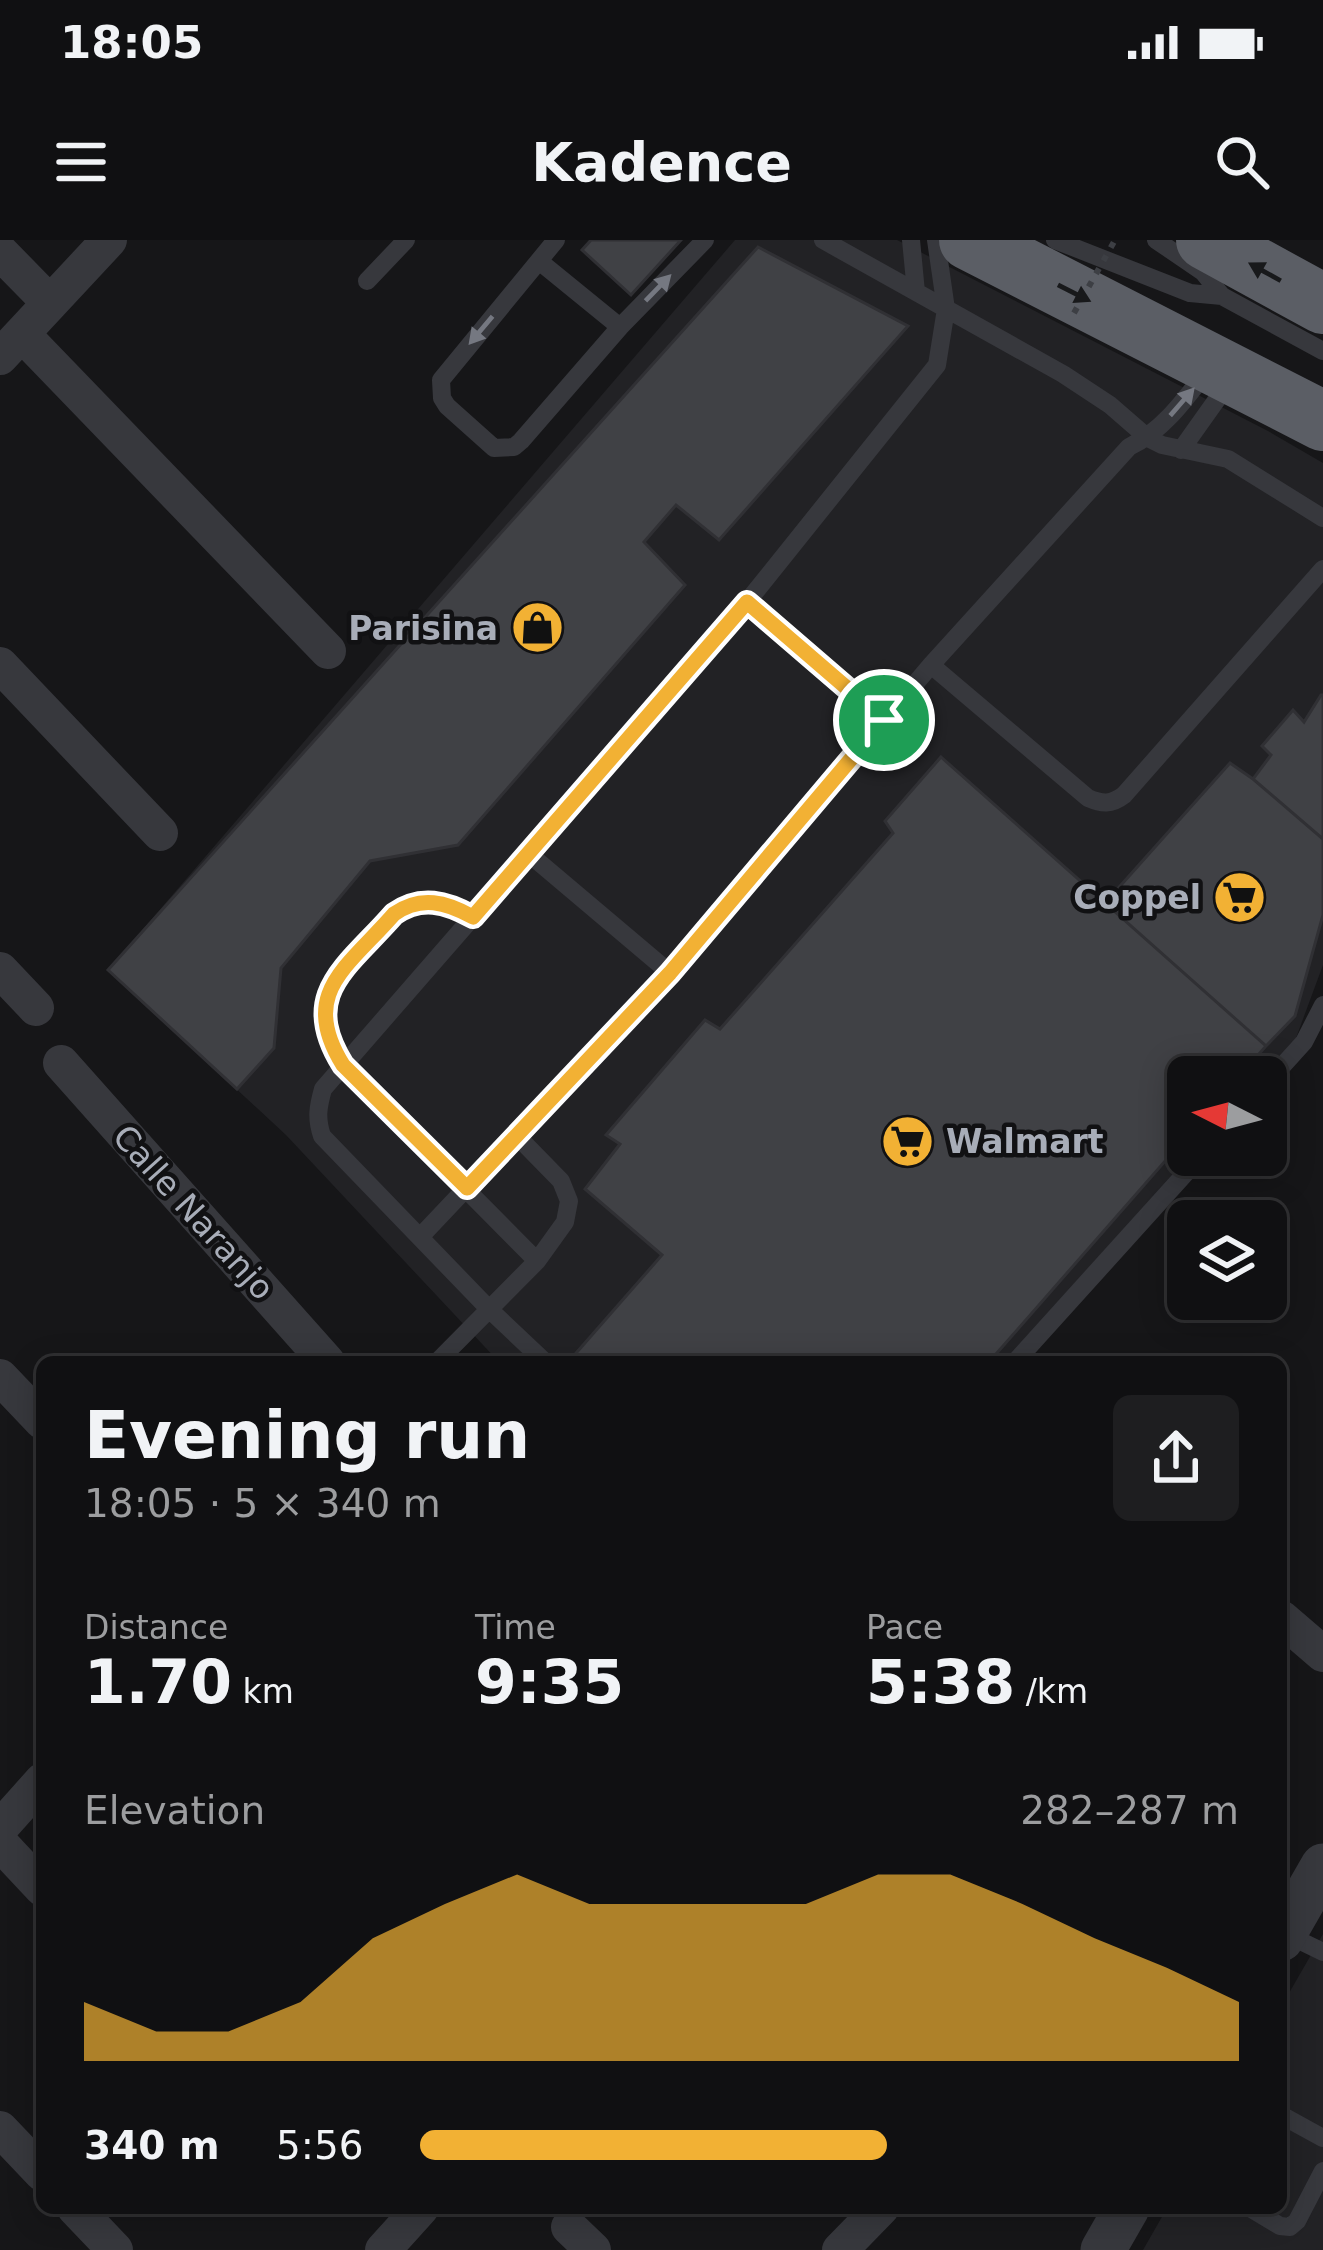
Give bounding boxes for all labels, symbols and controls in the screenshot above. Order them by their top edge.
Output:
text: 18:05 [60,16,203,69]
icon: menu [48,129,114,195]
icon: search [1209,129,1275,195]
text: Kadence [531,131,792,194]
one-way arrow [1248,262,1281,283]
one-way arrow [644,274,672,303]
one-way arrow [1056,282,1091,302]
one-way arrow [468,315,494,345]
one-way arrow [1168,387,1195,416]
shop icon: Parisina [509,600,565,656]
place label: Parisina [348,609,498,648]
pin [833,669,935,771]
icon: arrive [851,687,917,753]
supermarket icon: Coppel [1212,869,1268,925]
place label: Coppel [1073,878,1201,917]
north arrow [1167,1056,1287,1176]
map controls [1167,1056,1287,1320]
supermarket icon: Walmart [879,1113,935,1169]
street label: Calle Naranjo [105,1117,282,1308]
place label: Walmart [946,1122,1104,1161]
button: layers [1167,1200,1287,1320]
button: share [1113,1395,1239,1521]
text: Evening run [84,1397,530,1474]
text: 18:05 · 5 × 340 m [84,1481,441,1526]
text: Distance [84,1608,228,1647]
text: Time [475,1608,556,1647]
text: Pace [866,1608,943,1647]
text: 1.70 [84,1647,232,1717]
text: 9:35 [475,1647,624,1717]
text: 5:38 [866,1647,1015,1717]
text: km [232,1672,294,1711]
text: /km [1015,1672,1088,1711]
text: Elevation [84,1788,265,1833]
text: 282–287 m [1020,1788,1239,1833]
text: 340 m [84,2123,220,2168]
text: 5:56 [276,2123,364,2168]

